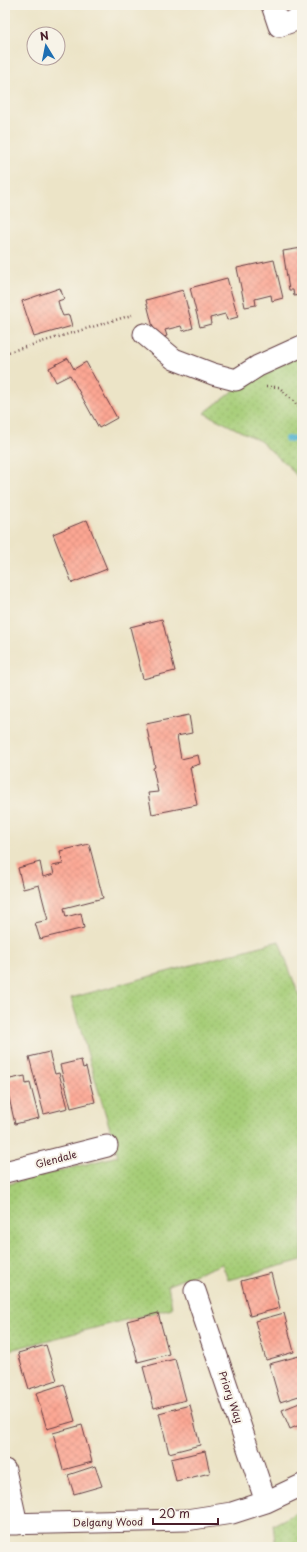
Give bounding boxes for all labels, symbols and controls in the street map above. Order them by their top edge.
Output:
north arrow [26,26,66,66]
text: N [38,26,50,45]
street label: Glendale [34,1146,78,1171]
street label: Priory Way [215,1369,247,1425]
scale bar [153,1500,218,1526]
text: 20 m [159,1504,190,1522]
street label: Delgany Wood [73,1513,143,1530]

